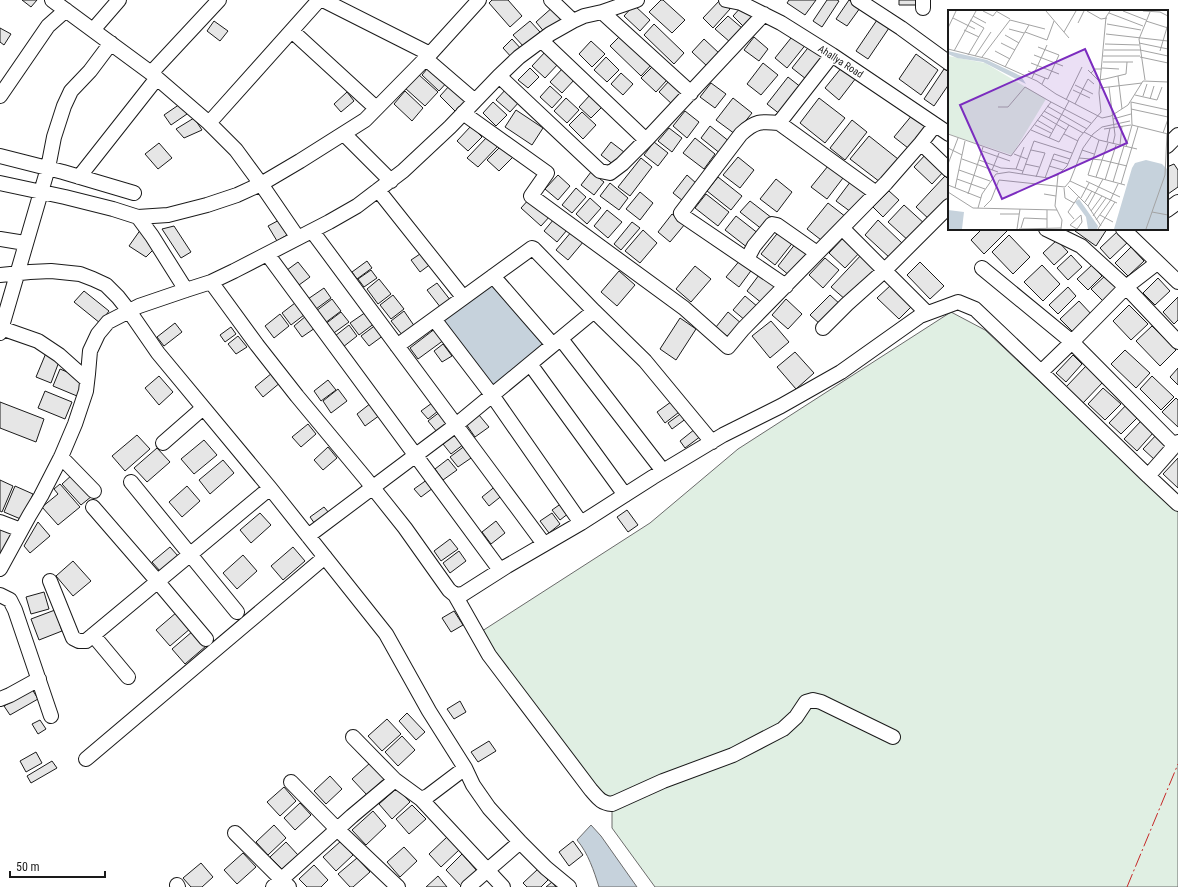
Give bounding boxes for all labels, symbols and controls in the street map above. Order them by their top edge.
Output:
inset map [948,10,1168,230]
street label: Ahallya Road [816,43,865,80]
scale bar [10,853,105,879]
text: 50 m [16,860,40,874]

